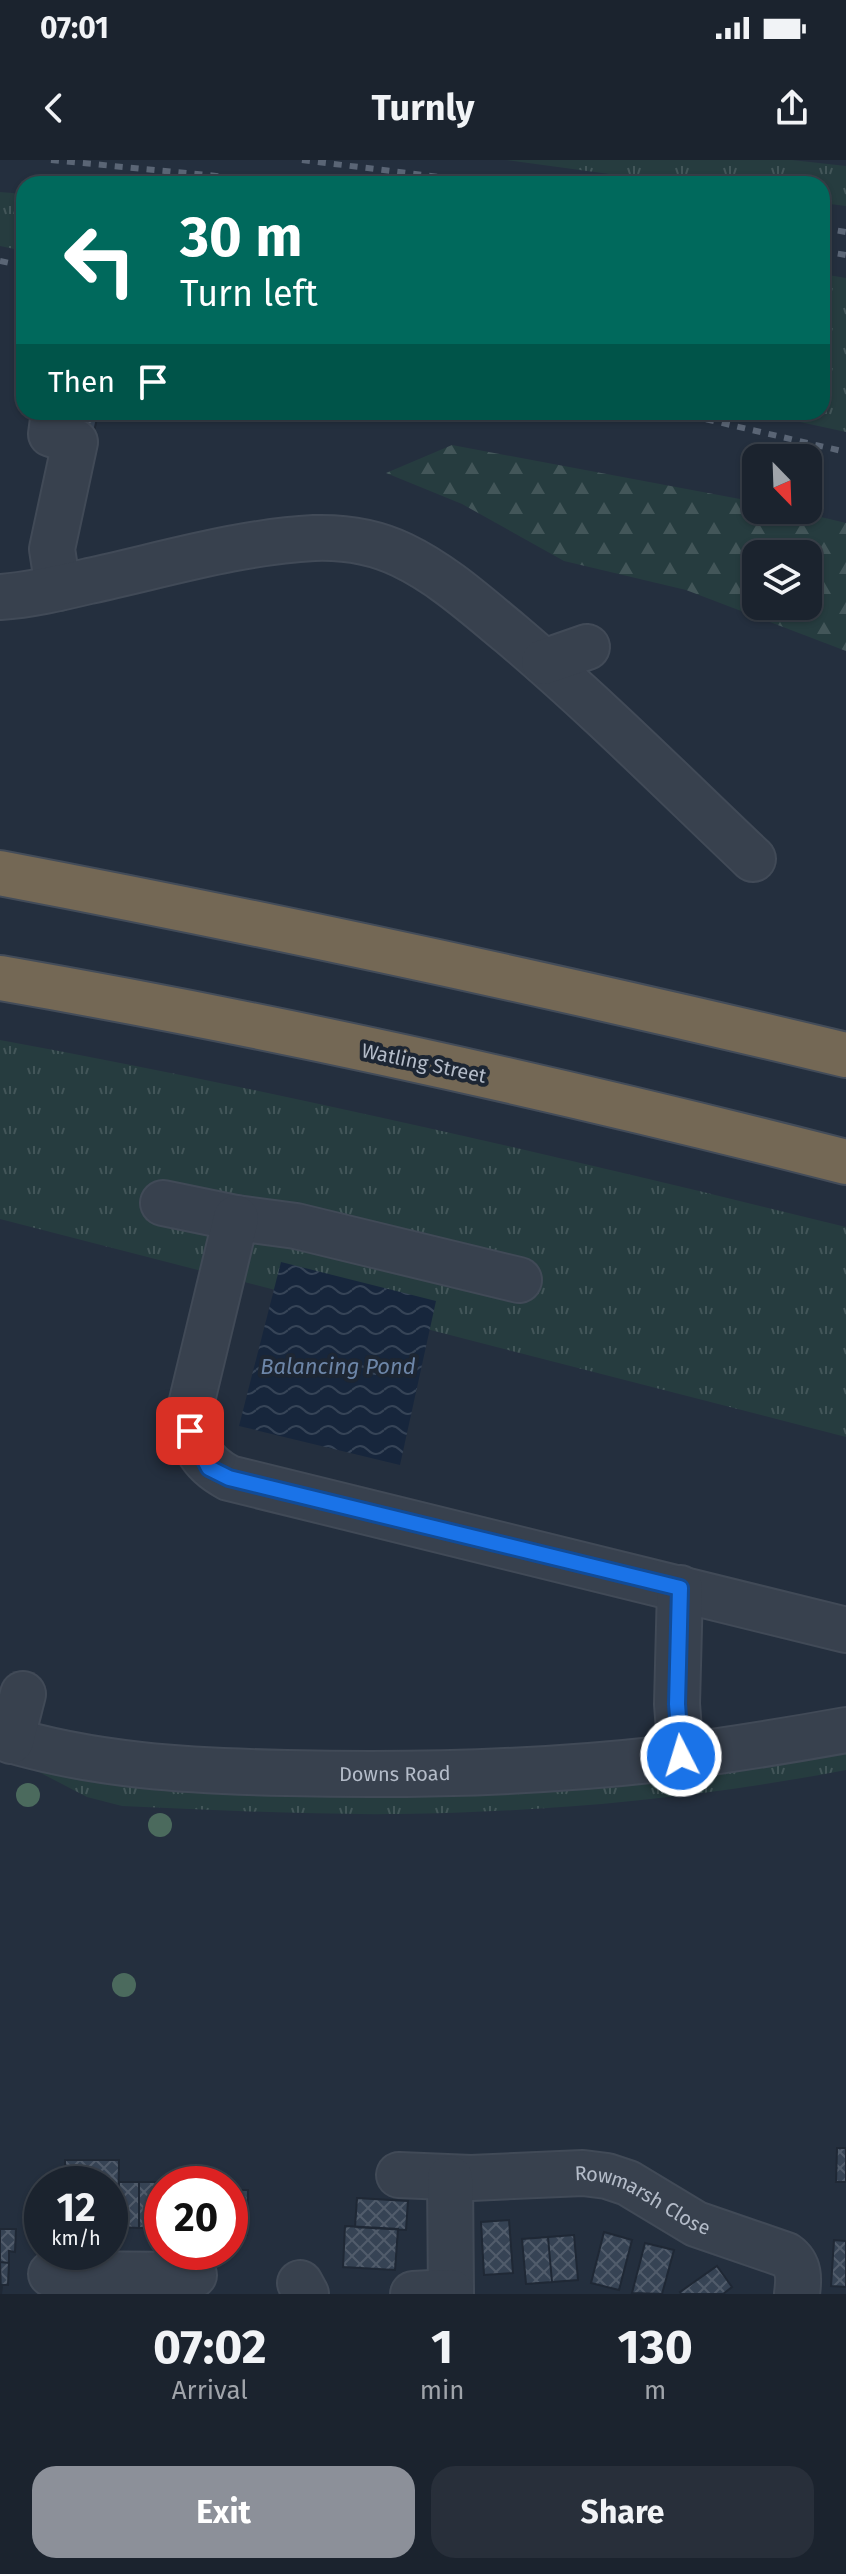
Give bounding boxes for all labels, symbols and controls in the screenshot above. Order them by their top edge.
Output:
text: 07:01 [40,10,109,46]
icon: back [32,86,76,130]
text: Turnly [372,86,474,130]
icon: share [770,86,814,130]
text: 30 m [180,204,302,271]
icon: left [48,208,152,312]
text: Turn left [180,272,318,316]
icon: arrive [131,360,175,404]
text: Then [48,364,115,400]
north arrow [742,444,822,524]
map controls [742,444,822,620]
button: layers [742,540,822,620]
street label: Watling Street [359,1038,489,1088]
water label: Balancing Pond [260,1353,416,1380]
pin [156,1397,224,1465]
icon: arrive [168,1409,212,1453]
position arrow [639,1714,723,1798]
street label: Downs Road [339,1761,451,1786]
street label: Rowmarsh Close [574,2161,713,2240]
speed limit sign: 20 [144,2166,248,2270]
text: 12 [56,2184,96,2232]
text: km/h [51,2226,101,2250]
text: 07:02 [153,2318,267,2376]
text: 1 [431,2318,453,2376]
text: 130 [618,2318,693,2376]
text: Arrival [172,2375,248,2406]
text: min [420,2375,465,2406]
text: m [644,2375,666,2406]
button: Exit [32,2466,415,2558]
button: Share [431,2466,814,2558]

